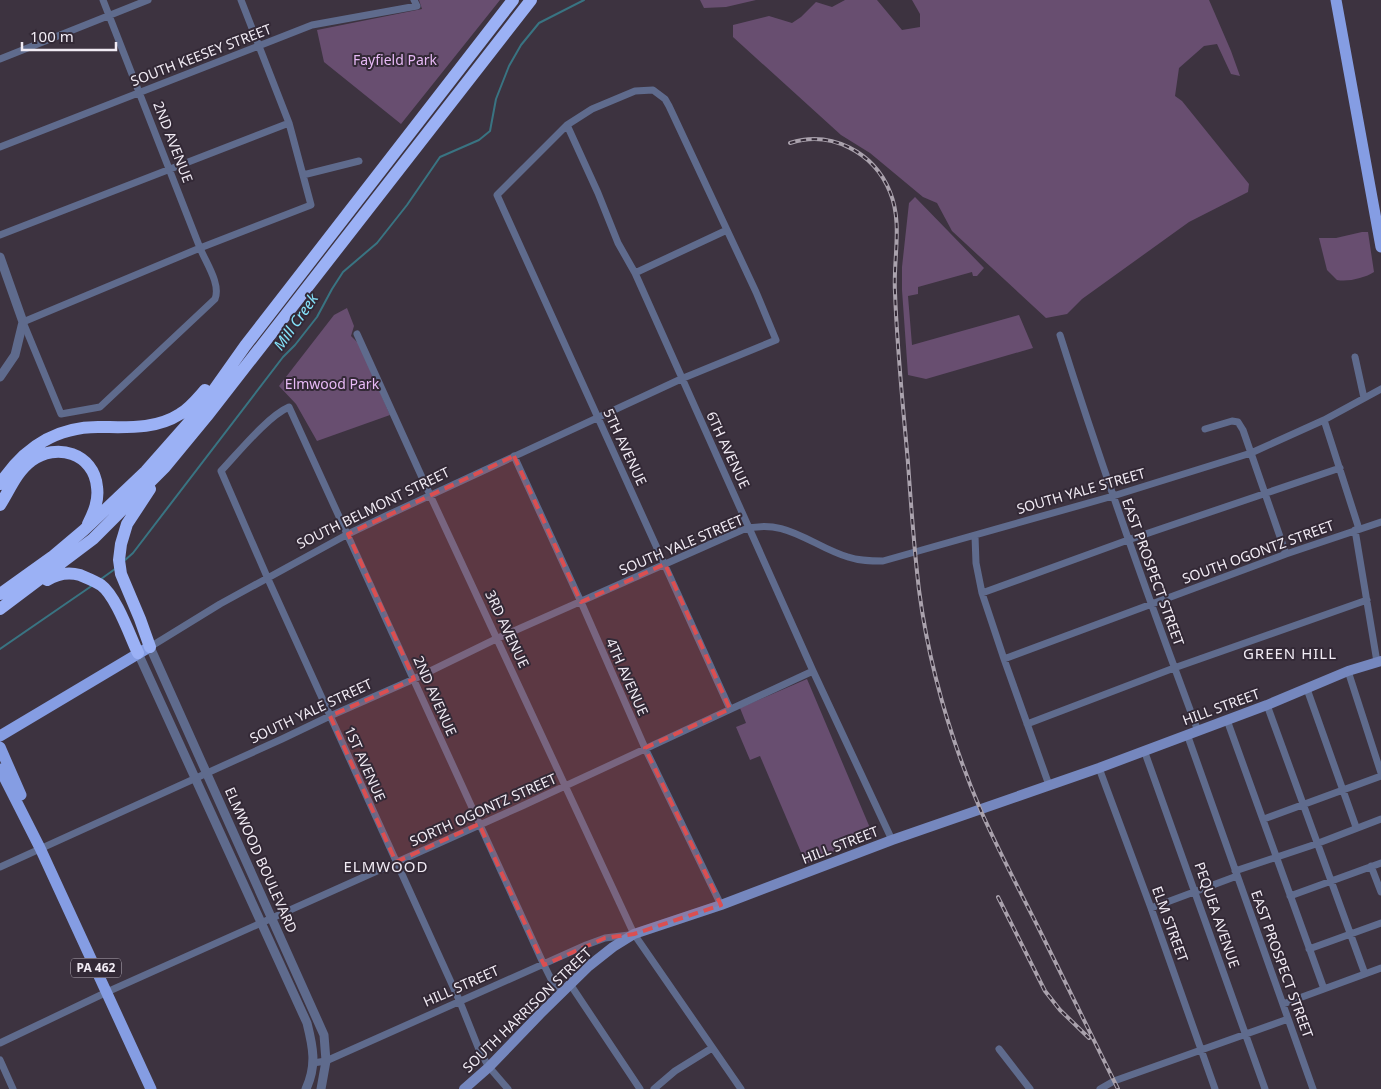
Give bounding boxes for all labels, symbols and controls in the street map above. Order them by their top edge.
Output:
street label: SOUTH KEESEY STREET [128,19,274,90]
scale bar [22,20,116,52]
text: 100 m [30,26,74,46]
park label: Fayfield Park [353,50,438,69]
street label: 2ND AVENUE [149,98,198,185]
water label: Mill Creek [268,289,322,354]
park label: Elmwood Park [285,374,380,393]
street label: 5TH AVENUE [599,405,652,488]
street label: 6TH AVENUE [702,408,755,491]
street label: SOUTH BELMONT STREET [293,462,453,553]
street label: SOUTH YALE STREET [1014,463,1148,518]
street label: EAST PROSPECT STREET [1118,495,1189,648]
street label: SOUTH YALE STREET [616,510,746,579]
street label: SOUTH OGONTZ STREET [1179,515,1337,588]
street label: 3RD AVENUE [481,587,534,671]
street label: 4TH AVENUE [602,635,653,719]
district label: GREEN HILL [1243,643,1337,663]
street label: 2ND AVENUE [409,653,462,739]
street label: SOUTH YALE STREET [247,674,375,747]
street label: HILL STREET [1180,684,1262,729]
street label: 1ST AVENUE [340,723,390,804]
street label: SORTH OGONTZ STREET [406,768,559,851]
street label: ELMWOOD BOULEVARD [221,784,302,936]
street label: HILL STREET [799,821,881,868]
district label: ELMWOOD [344,856,429,876]
street label: PEQUEA AVENUE [1190,859,1245,970]
street label: ELM STREET [1148,883,1193,964]
street label: EAST PROSPECT STREET [1247,887,1318,1040]
street label: SOUTH HARRISON STREET [458,943,595,1076]
road number: PA 462 [71,958,121,978]
street label: HILL STREET [420,960,502,1011]

